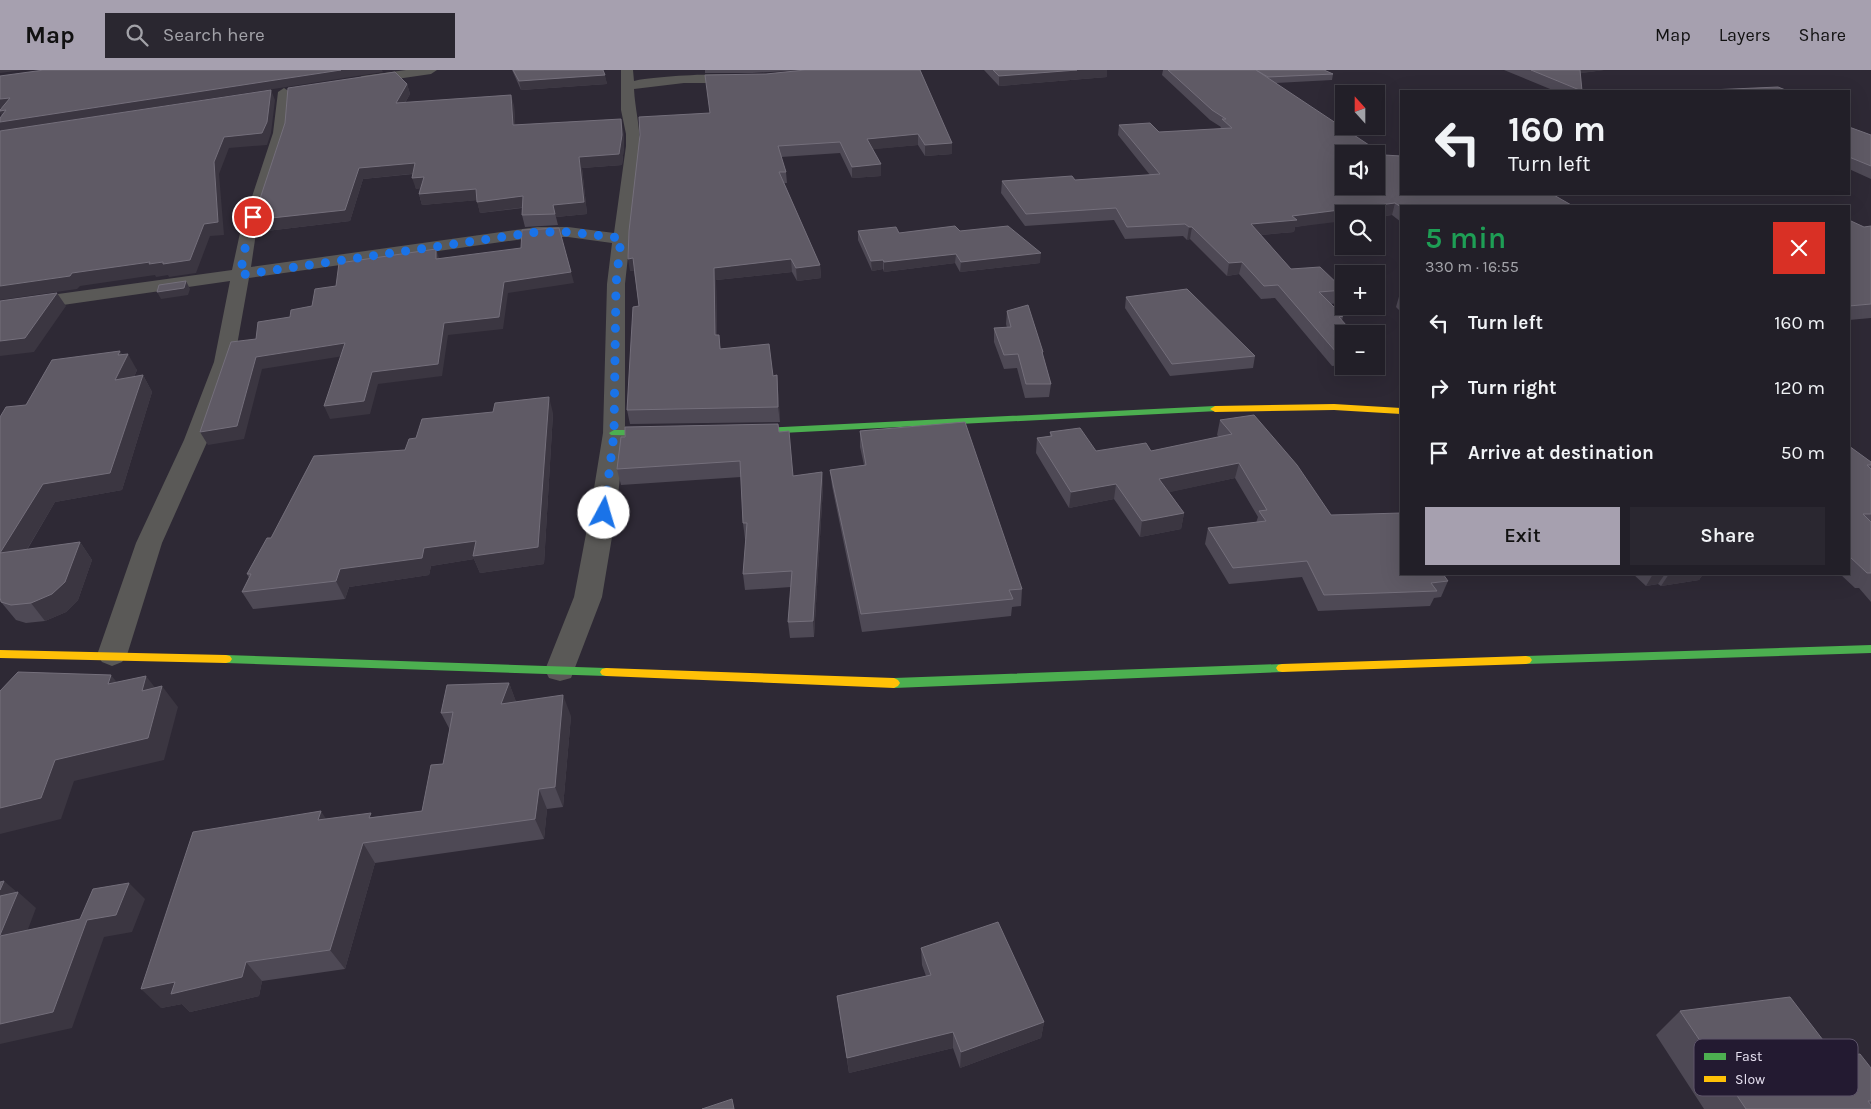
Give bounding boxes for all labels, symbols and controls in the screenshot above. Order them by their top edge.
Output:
search box [105,13,455,58]
text: Map [25,21,75,49]
icon: search [123,21,151,49]
text: Search here [163,24,265,46]
text: Map [1655,24,1691,46]
text: Layers [1719,24,1771,46]
text: Share [1799,24,1846,46]
north arrow [1335,85,1385,135]
map controls [1335,85,1385,375]
text: 160 m [1508,109,1606,150]
icon: left [1425,110,1490,175]
button: sound [1335,145,1385,195]
text: Turn left [1508,151,1591,177]
pin [232,196,274,238]
icon: arrive [239,203,267,231]
button: search [1335,205,1385,255]
text: 5 min [1425,220,1506,256]
button: close [1773,222,1825,274]
text: 330 m · 16:55 [1425,257,1519,276]
button: + [1335,265,1385,315]
icon: left [1425,309,1453,337]
text: Turn left [1468,312,1543,334]
text: 160 m [1774,312,1825,334]
button: − [1335,325,1385,375]
icon: right [1425,374,1453,402]
text: Turn right [1468,377,1557,399]
text: 120 m [1774,377,1825,399]
icon: arrive [1425,439,1453,467]
text: Arrive at destination [1468,442,1654,464]
text: 50 m [1781,442,1825,464]
position arrow [577,486,629,538]
button: Exit [1425,507,1620,565]
button: Share [1630,507,1825,565]
legend [1694,1039,1858,1096]
text: Fast [1735,1048,1762,1065]
text: Slow [1735,1071,1765,1088]

